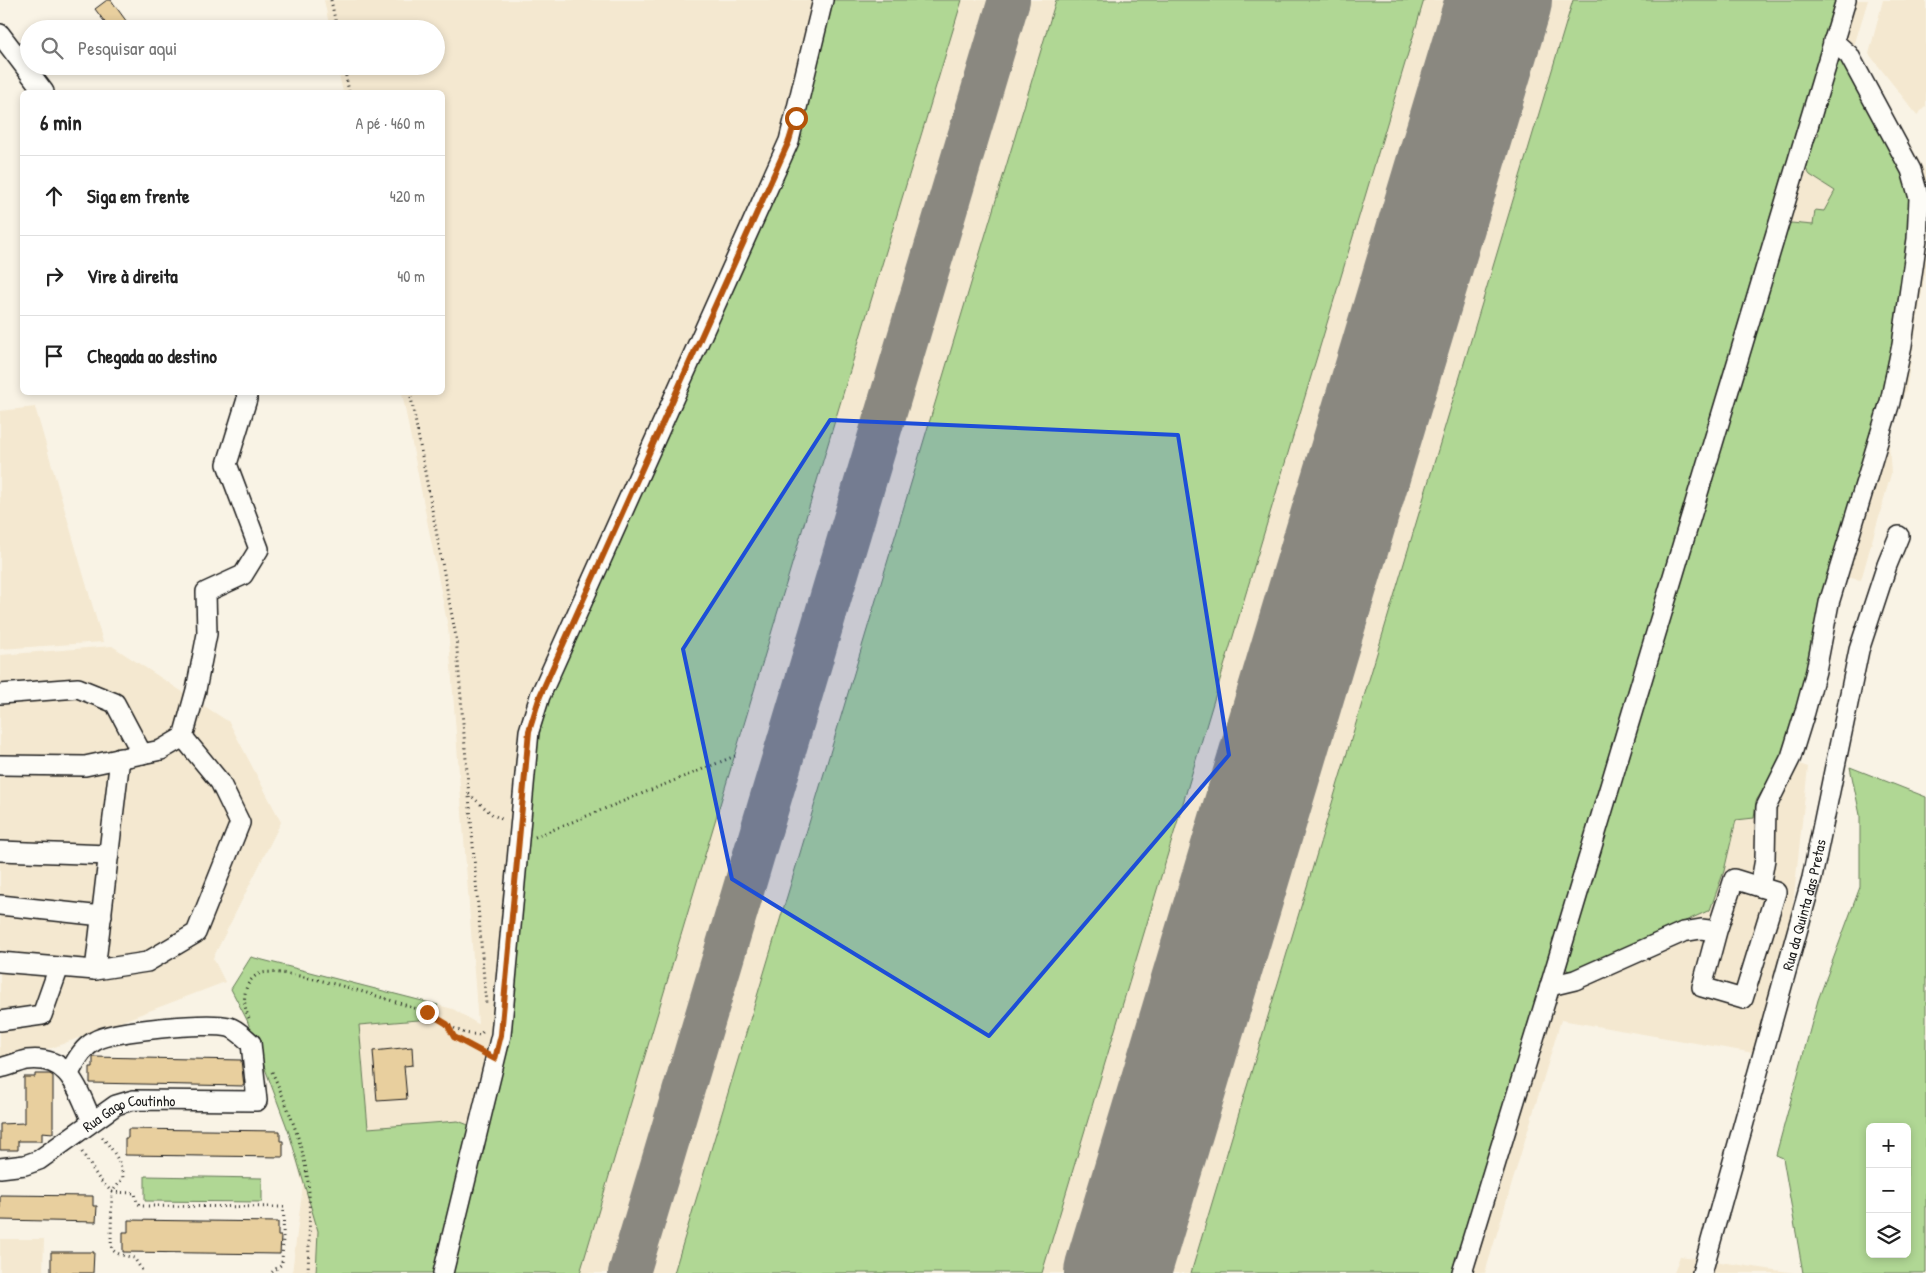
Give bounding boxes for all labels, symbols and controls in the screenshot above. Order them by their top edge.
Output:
search box [20,20,445,75]
icon: search [38,34,66,62]
text: Pesquisar aqui [78,35,177,61]
route start [785,107,808,130]
text: 6 min [40,108,82,137]
text: A pé · 460 m [356,112,425,134]
icon: ahead [40,182,68,210]
text: Siga em frente [87,183,190,209]
text: 420 m [390,185,425,207]
icon: right [40,262,68,290]
text: Vire à direita [87,263,178,289]
text: 40 m [397,265,425,287]
icon: arrive [40,342,68,370]
text: Chegada ao destino [87,343,217,369]
street label: Rua da Quinta das Pretas [1776,837,1830,973]
route end [416,1001,439,1024]
street label: Rua Gago Coutinho [78,1089,175,1136]
map controls [1866,1123,1911,1258]
button: + [1866,1123,1911,1168]
button: − [1866,1168,1911,1213]
button: layers [1866,1213,1911,1258]

